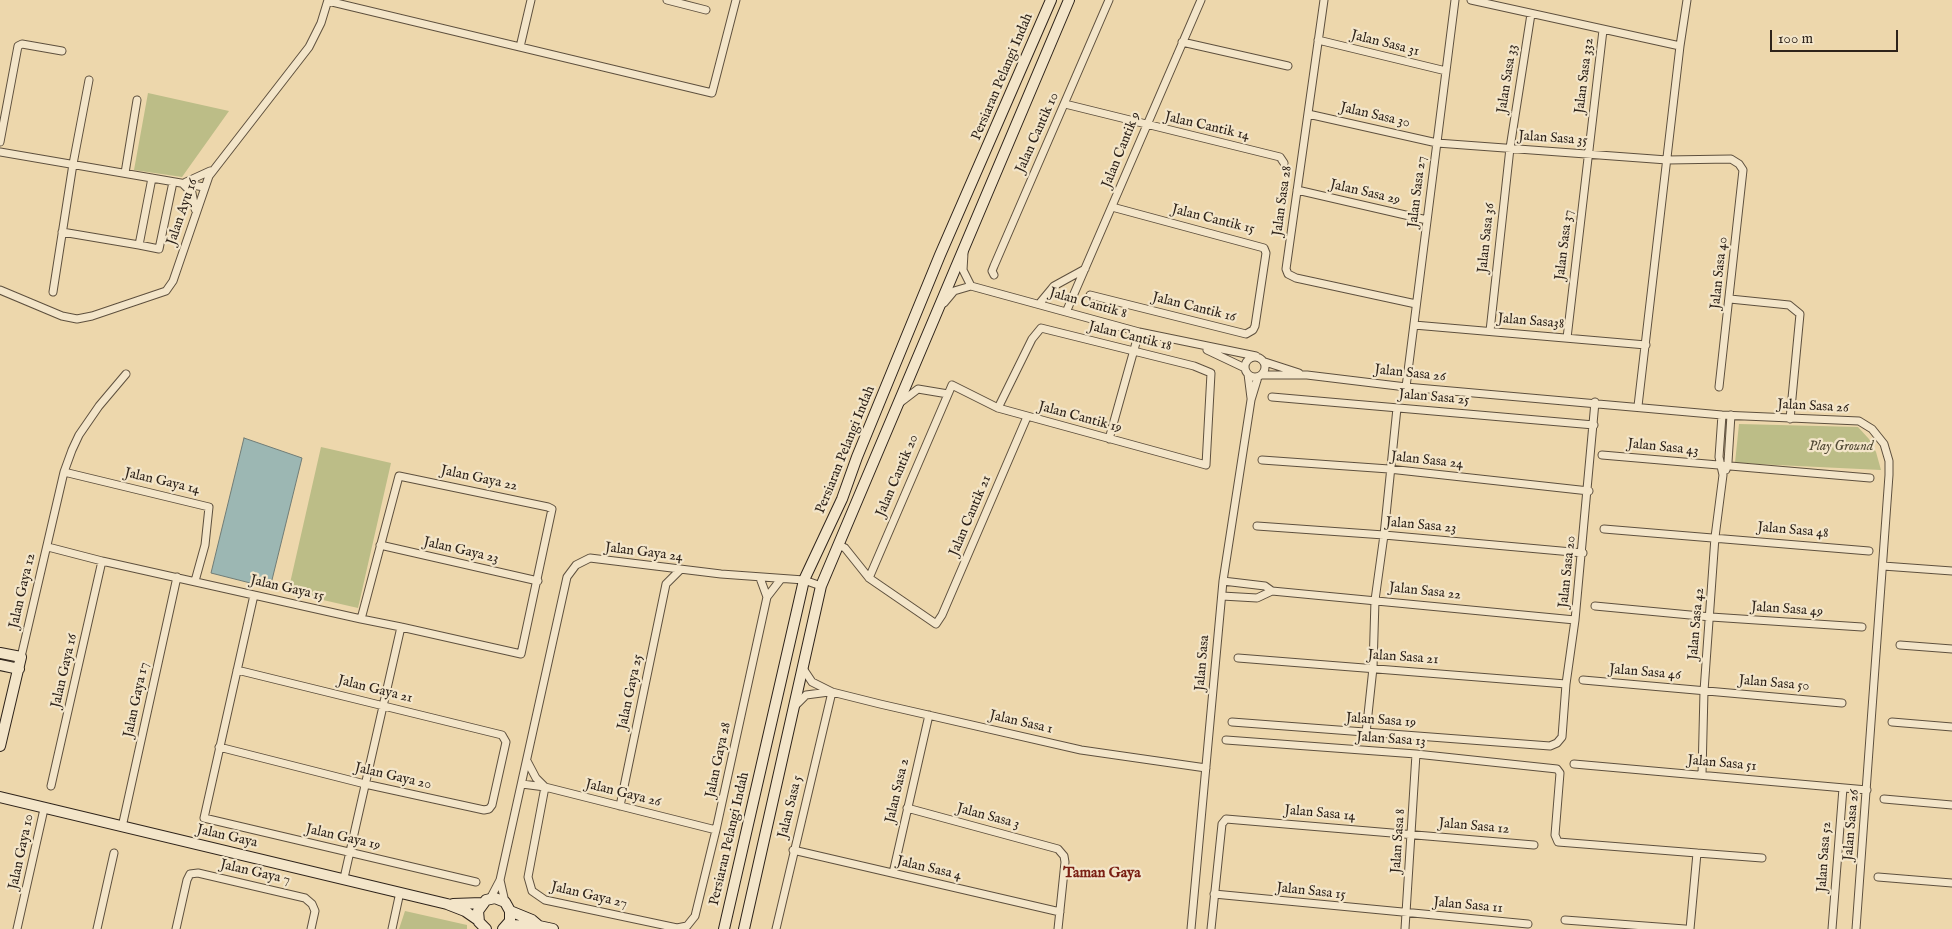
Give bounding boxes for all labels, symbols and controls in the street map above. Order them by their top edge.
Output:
street label: Persiaran Pelangi Indah [969,11,1037,143]
scale bar [1772,20,1900,52]
street label: Jalan Sasa 31 [1349,27,1421,61]
text: 100 m [1778,29,1813,48]
street label: Jalan Sasa 332 [1572,37,1598,115]
street label: Jalan Sasa 33 [1494,43,1522,115]
street label: Jalan Cantik 10 [1013,90,1063,176]
street label: Jalan Sasa 30 [1338,100,1412,132]
street label: Jalan Cantik 14 [1163,109,1251,145]
street label: Jalan Cantik 9 [1099,110,1145,190]
street label: Jalan Sasa 35 [1518,128,1588,150]
street label: Jalan Sasa 27 [1405,155,1431,229]
street label: Jalan Sasa 28 [1270,165,1296,237]
street label: Jalan Ayu 16 [164,177,202,247]
street label: Jalan Sasa 29 [1328,177,1402,209]
street label: Jalan Cantik 15 [1170,202,1256,238]
street label: Jalan Sasa 36 [1475,202,1499,274]
street label: Jalan Sasa 37 [1552,209,1578,281]
street label: Jalan Sasa 40 [1708,236,1732,310]
street label: Jalan Cantik 8 [1047,285,1129,323]
street label: Jalan Cantik 16 [1150,290,1238,326]
street label: Jalan Sasa38 [1497,311,1565,333]
street label: Jalan Cantik 18 [1087,319,1173,355]
street label: Jalan Sasa 26 [1374,362,1446,386]
street label: Persiaran Pelangi Indah [813,384,879,516]
street label: Jalan Sasa 25 [1398,387,1470,409]
street label: Jalan Sasa 26 [1777,397,1849,417]
street label: Jalan Cantik 19 [1036,399,1124,437]
street label: Jalan Cantik 20 [873,432,923,520]
street label: Jalan Sasa 43 [1627,436,1699,460]
park label: Play Ground [1809,439,1873,455]
street label: Jalan Sasa 24 [1390,449,1464,473]
street label: Jalan Gaya 22 [439,463,519,495]
street label: Jalan Gaya 14 [123,465,201,499]
street label: Jalan Cantik 21 [946,473,996,559]
street label: Jalan Sasa 23 [1385,515,1457,537]
street label: Jalan Sasa 48 [1757,520,1829,542]
street label: Jalan Gaya 23 [422,534,500,568]
street label: Jalan Sasa 20 [1556,535,1580,609]
street label: Jalan Gaya 24 [604,540,684,566]
street label: Jalan Gaya 12 [6,552,40,630]
street label: Jalan Gaya 15 [249,572,325,606]
street label: Jalan Sasa 22 [1388,580,1462,604]
street label: Jalan Sasa 42 [1685,587,1709,661]
street label: Jalan Sasa 49 [1750,599,1824,621]
street label: Jalan Gaya 16 [48,632,82,710]
street label: Jalan Sasa [1192,634,1214,692]
street label: Jalan Sasa 21 [1367,647,1439,669]
street label: Jalan Gaya 25 [615,653,647,731]
street label: Jalan Gaya 17 [121,661,153,739]
street label: Jalan Sasa 46 [1608,662,1682,684]
street label: Jalan Gaya 21 [336,673,414,707]
street label: Jalan Sasa 50 [1738,673,1810,695]
street label: Jalan Sasa 1 [988,708,1054,738]
street label: Jalan Sasa 19 [1345,710,1417,732]
street label: Jalan Gaya 28 [703,721,735,799]
street label: Jalan Sasa 13 [1356,729,1426,751]
street label: Jalan Sasa 51 [1687,753,1757,775]
street label: Jalan Sasa 2 [882,757,914,825]
street label: Jalan Gaya 20 [353,760,433,794]
street label: Persiaran Pelangi Indah [706,771,754,907]
street label: Jalan Sasa 5 [775,774,807,840]
street label: Jalan Gaya 26 [584,777,662,811]
street label: Jalan Sasa 26 [1841,789,1863,861]
street label: Jalan Sasa 3 [955,801,1021,833]
street label: Jalan Sasa 14 [1284,803,1356,825]
street label: Jalan Sasa 8 [1388,808,1410,874]
street label: Jalan Gaya 10 [6,813,38,891]
street label: Jalan Sasa 12 [1438,816,1510,838]
street label: Jalan Gaya 19 [304,821,382,855]
street label: Jalan Sasa 52 [1814,821,1836,893]
street label: Jalan Gaya [195,822,259,852]
street label: Jalan Sasa 4 [895,853,963,885]
street label: Jalan Gaya 7 [218,857,292,889]
district label: Taman Gaya [1063,865,1141,883]
street label: Jalan Gaya 27 [549,879,629,913]
street label: Jalan Sasa 15 [1276,880,1346,904]
street label: Jalan Sasa 11 [1433,895,1503,917]

